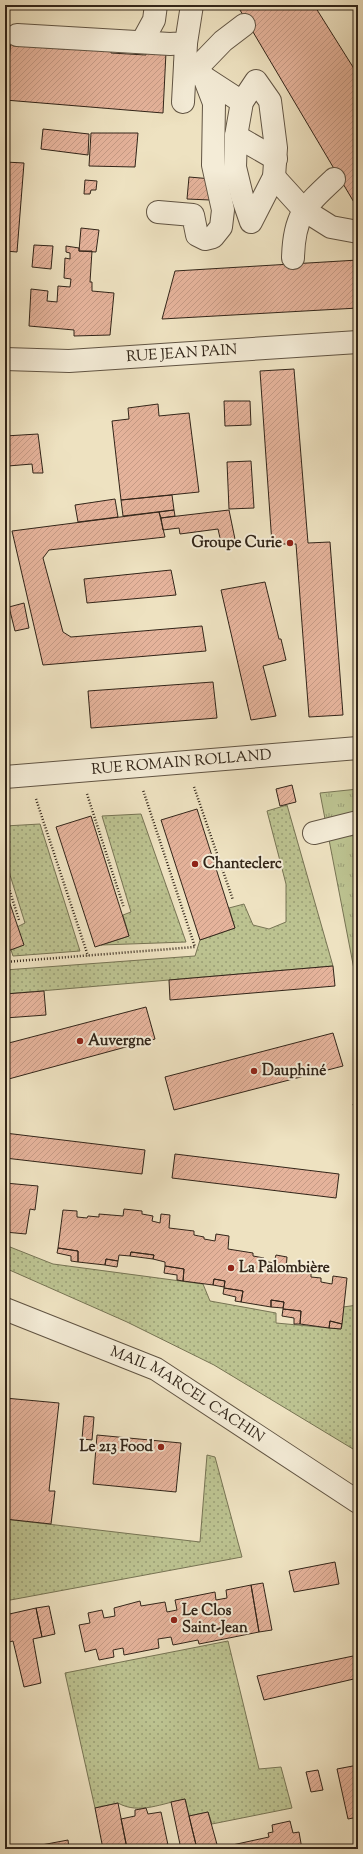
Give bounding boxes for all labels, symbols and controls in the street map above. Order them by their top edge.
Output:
street label: RUE JEAN PAIN [125,339,238,368]
place label: Groupe Curie [191,533,282,554]
marker: Groupe Curie [285,538,295,548]
street label: RUE ROMAIN ROLLAND [90,745,272,780]
place label: Chanteclerc [203,854,282,875]
marker: Chanteclerc [190,859,200,869]
place label: Auvergne [88,1031,151,1052]
marker: Auvergne [75,1036,85,1046]
place label: Dauphiné [262,1061,326,1082]
marker: Dauphiné [249,1066,259,1076]
place label: La Palombière [239,1258,330,1279]
marker: La Palombière [226,1263,236,1273]
street label: MAIL MARCEL CACHIN [107,1341,269,1448]
place label: Le 213 Food [79,1437,154,1458]
marker: Le 213 Food [156,1442,166,1452]
place label: Le Clos Saint-Jean [182,1601,248,1639]
marker: Le Clos Saint-Jean [169,1615,179,1625]

